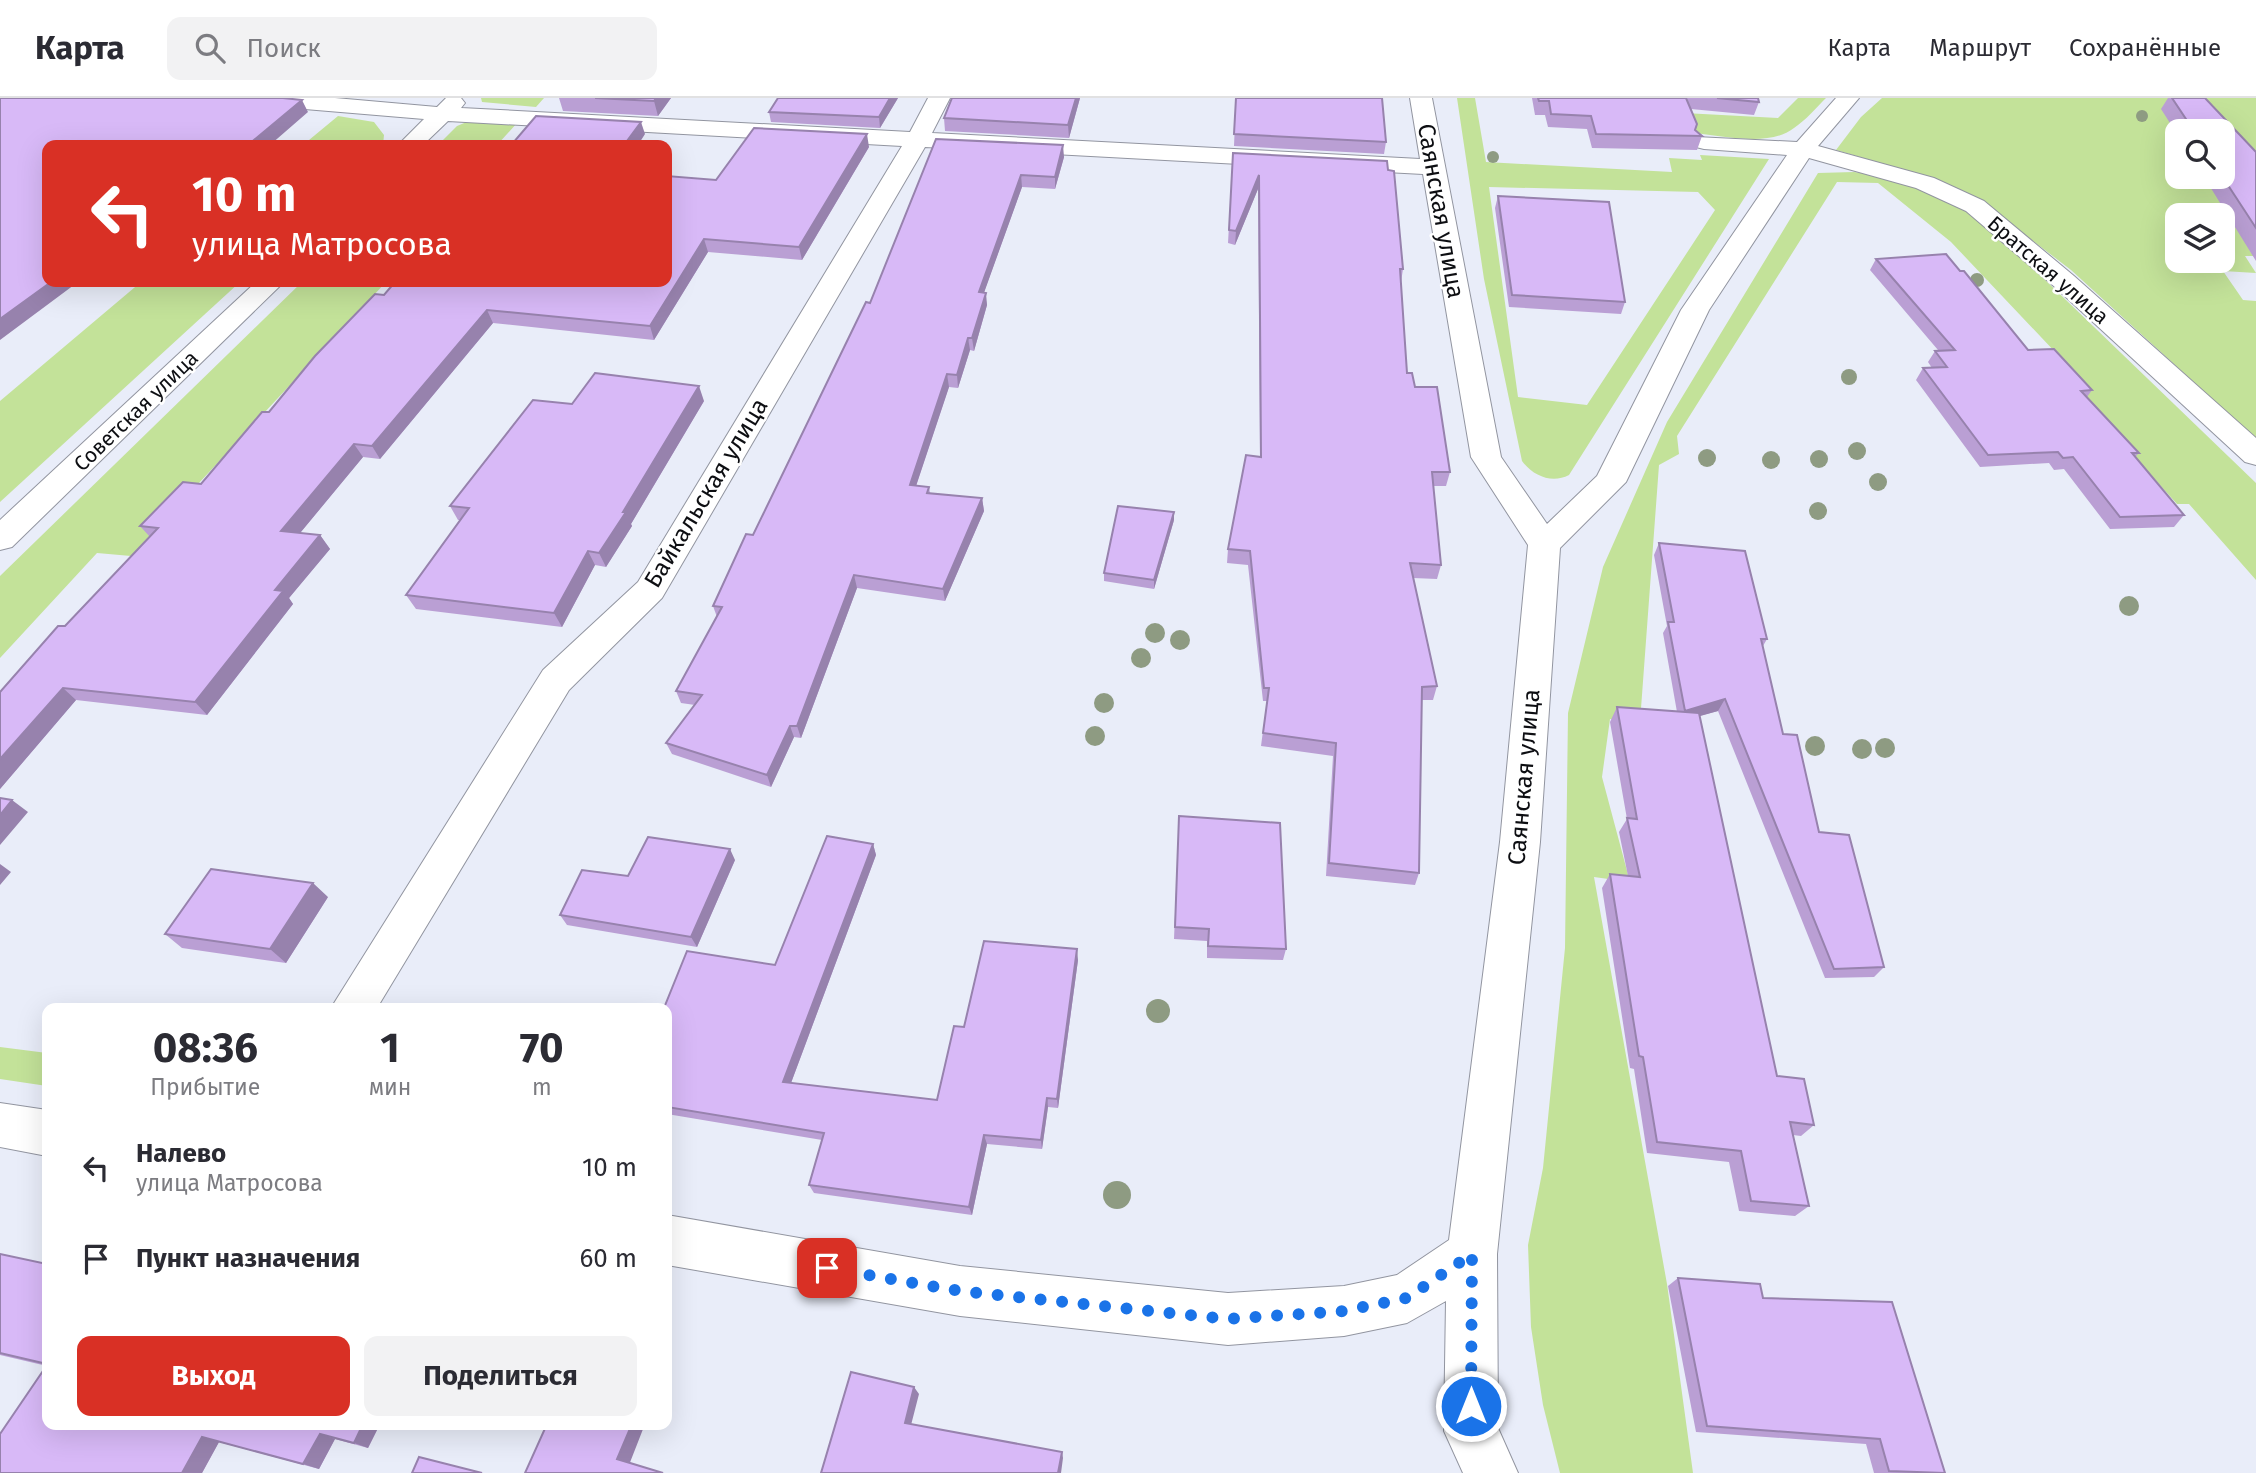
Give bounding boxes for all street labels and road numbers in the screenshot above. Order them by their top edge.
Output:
street label: Саянская улица [1412,122,1470,300]
street label: Братская улица [1982,210,2114,330]
street label: Советская улица [68,345,204,477]
street label: Байкальская улица [638,393,774,593]
street label: Саянская улица [1502,688,1546,866]

